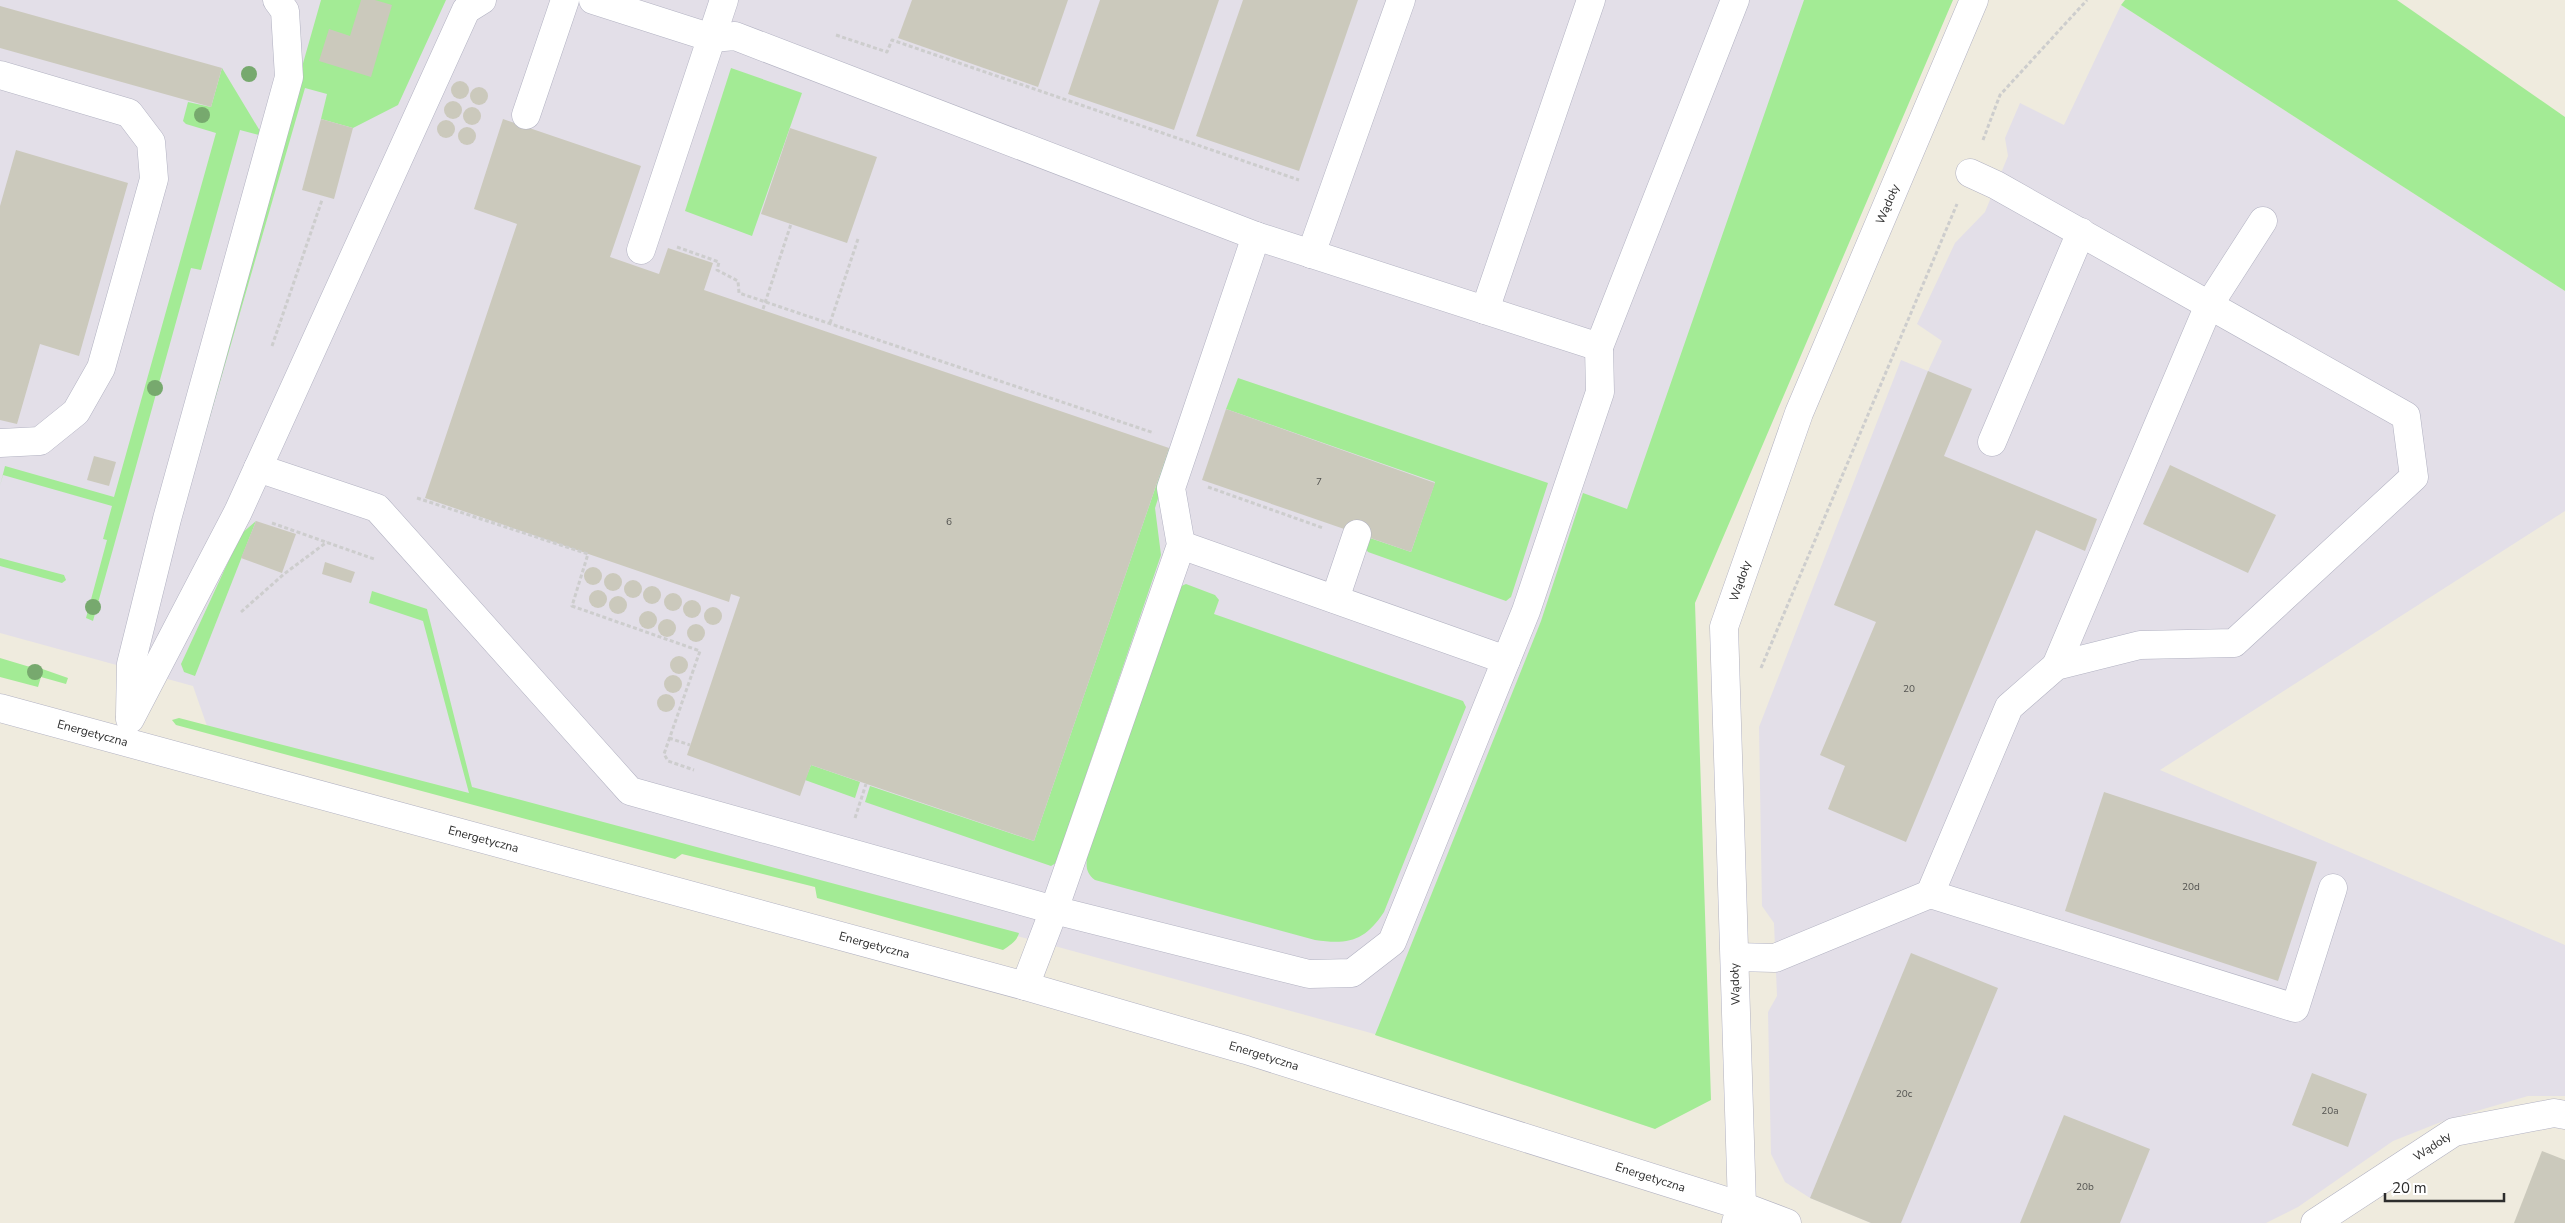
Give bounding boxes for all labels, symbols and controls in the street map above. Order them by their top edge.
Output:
street label: Wądoły [1872,181,1903,227]
house number: 7 [1316,475,1322,489]
house number: 6 [946,515,952,529]
street label: Wądoły [1726,558,1755,604]
house number: 20 [1903,682,1915,696]
street label: Energetyczna [56,716,130,750]
street label: Energetyczna [446,822,521,856]
house number: 20d [2182,880,2200,894]
street label: Energetyczna [837,928,912,962]
street label: Wądoły [1726,962,1744,1005]
street label: Energetyczna [1227,1037,1301,1074]
house number: 20c [1896,1087,1913,1101]
house number: 20a [2321,1104,2339,1118]
street label: Wądoły [2410,1128,2455,1165]
street label: Energetyczna [1613,1159,1687,1196]
scale bar [2385,1170,2504,1202]
text: 20 m [2392,1178,2427,1198]
house number: 20b [2076,1180,2094,1194]

